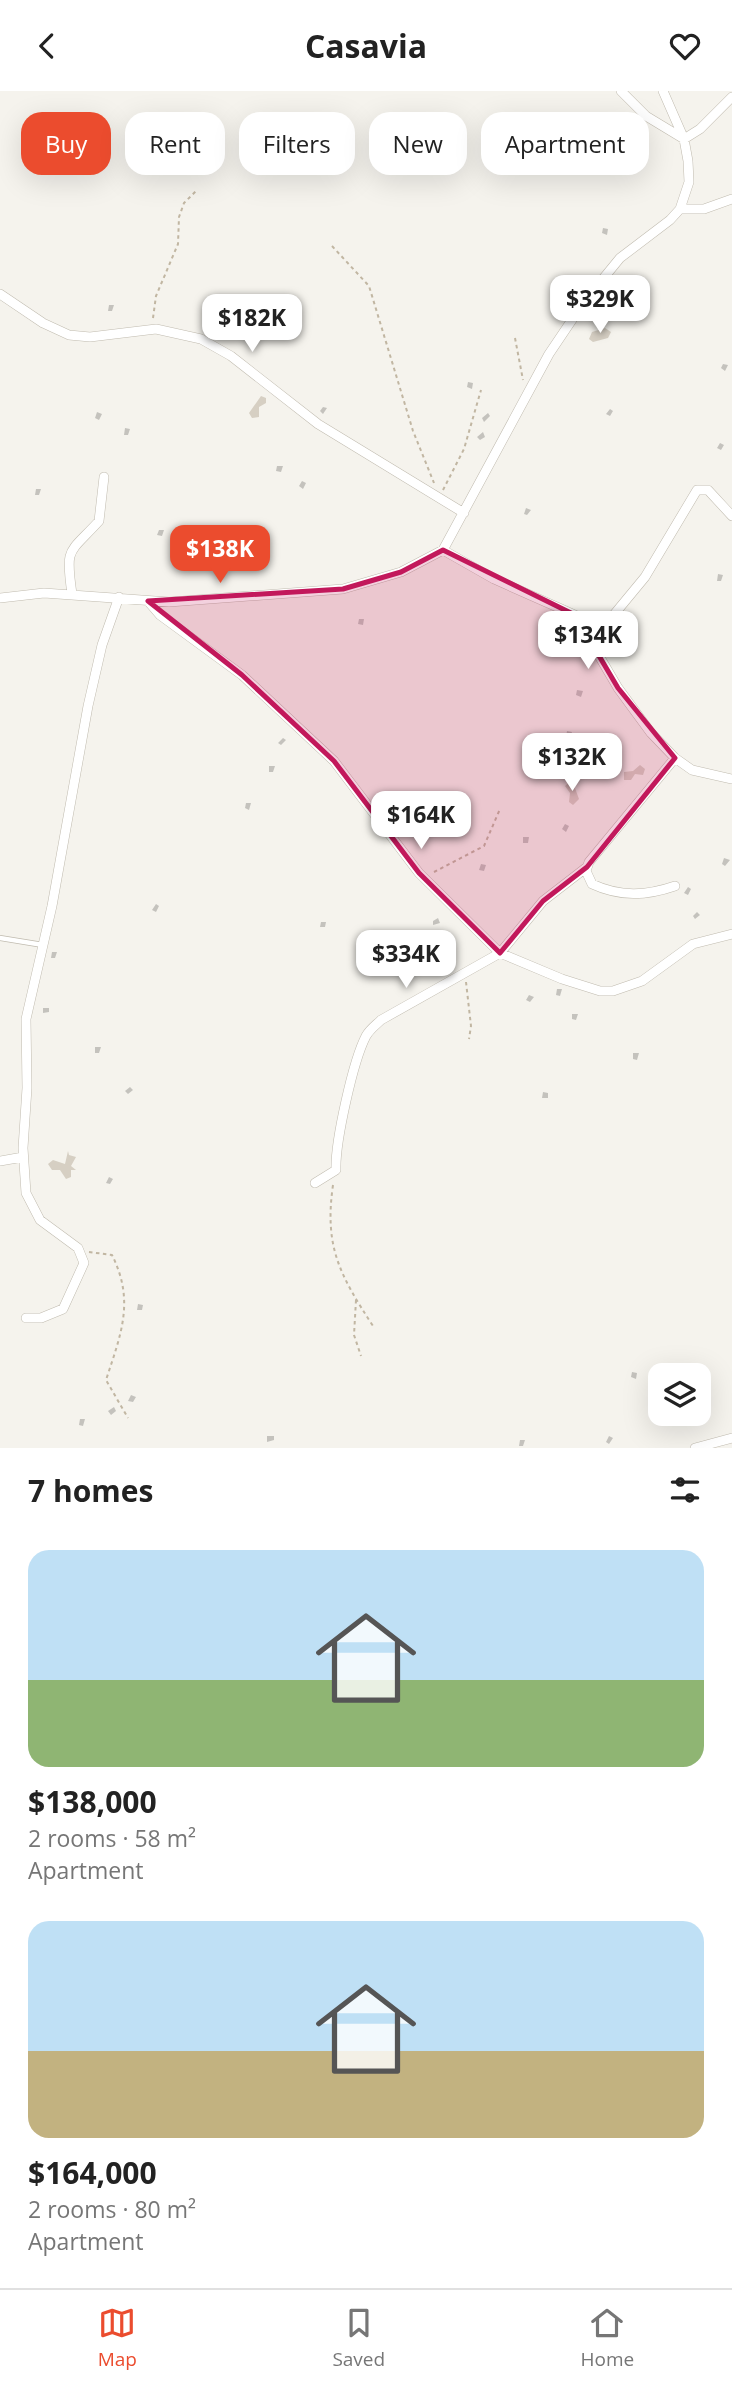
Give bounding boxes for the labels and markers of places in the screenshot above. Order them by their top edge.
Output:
pin: $329K [551,275,649,335]
pin: $182K [203,295,301,354]
pin: $138K [171,525,269,585]
pin: $134K [539,611,637,671]
pin: $132K [523,733,621,793]
pin: $164K [372,791,470,851]
pin: $334K [357,930,455,990]

